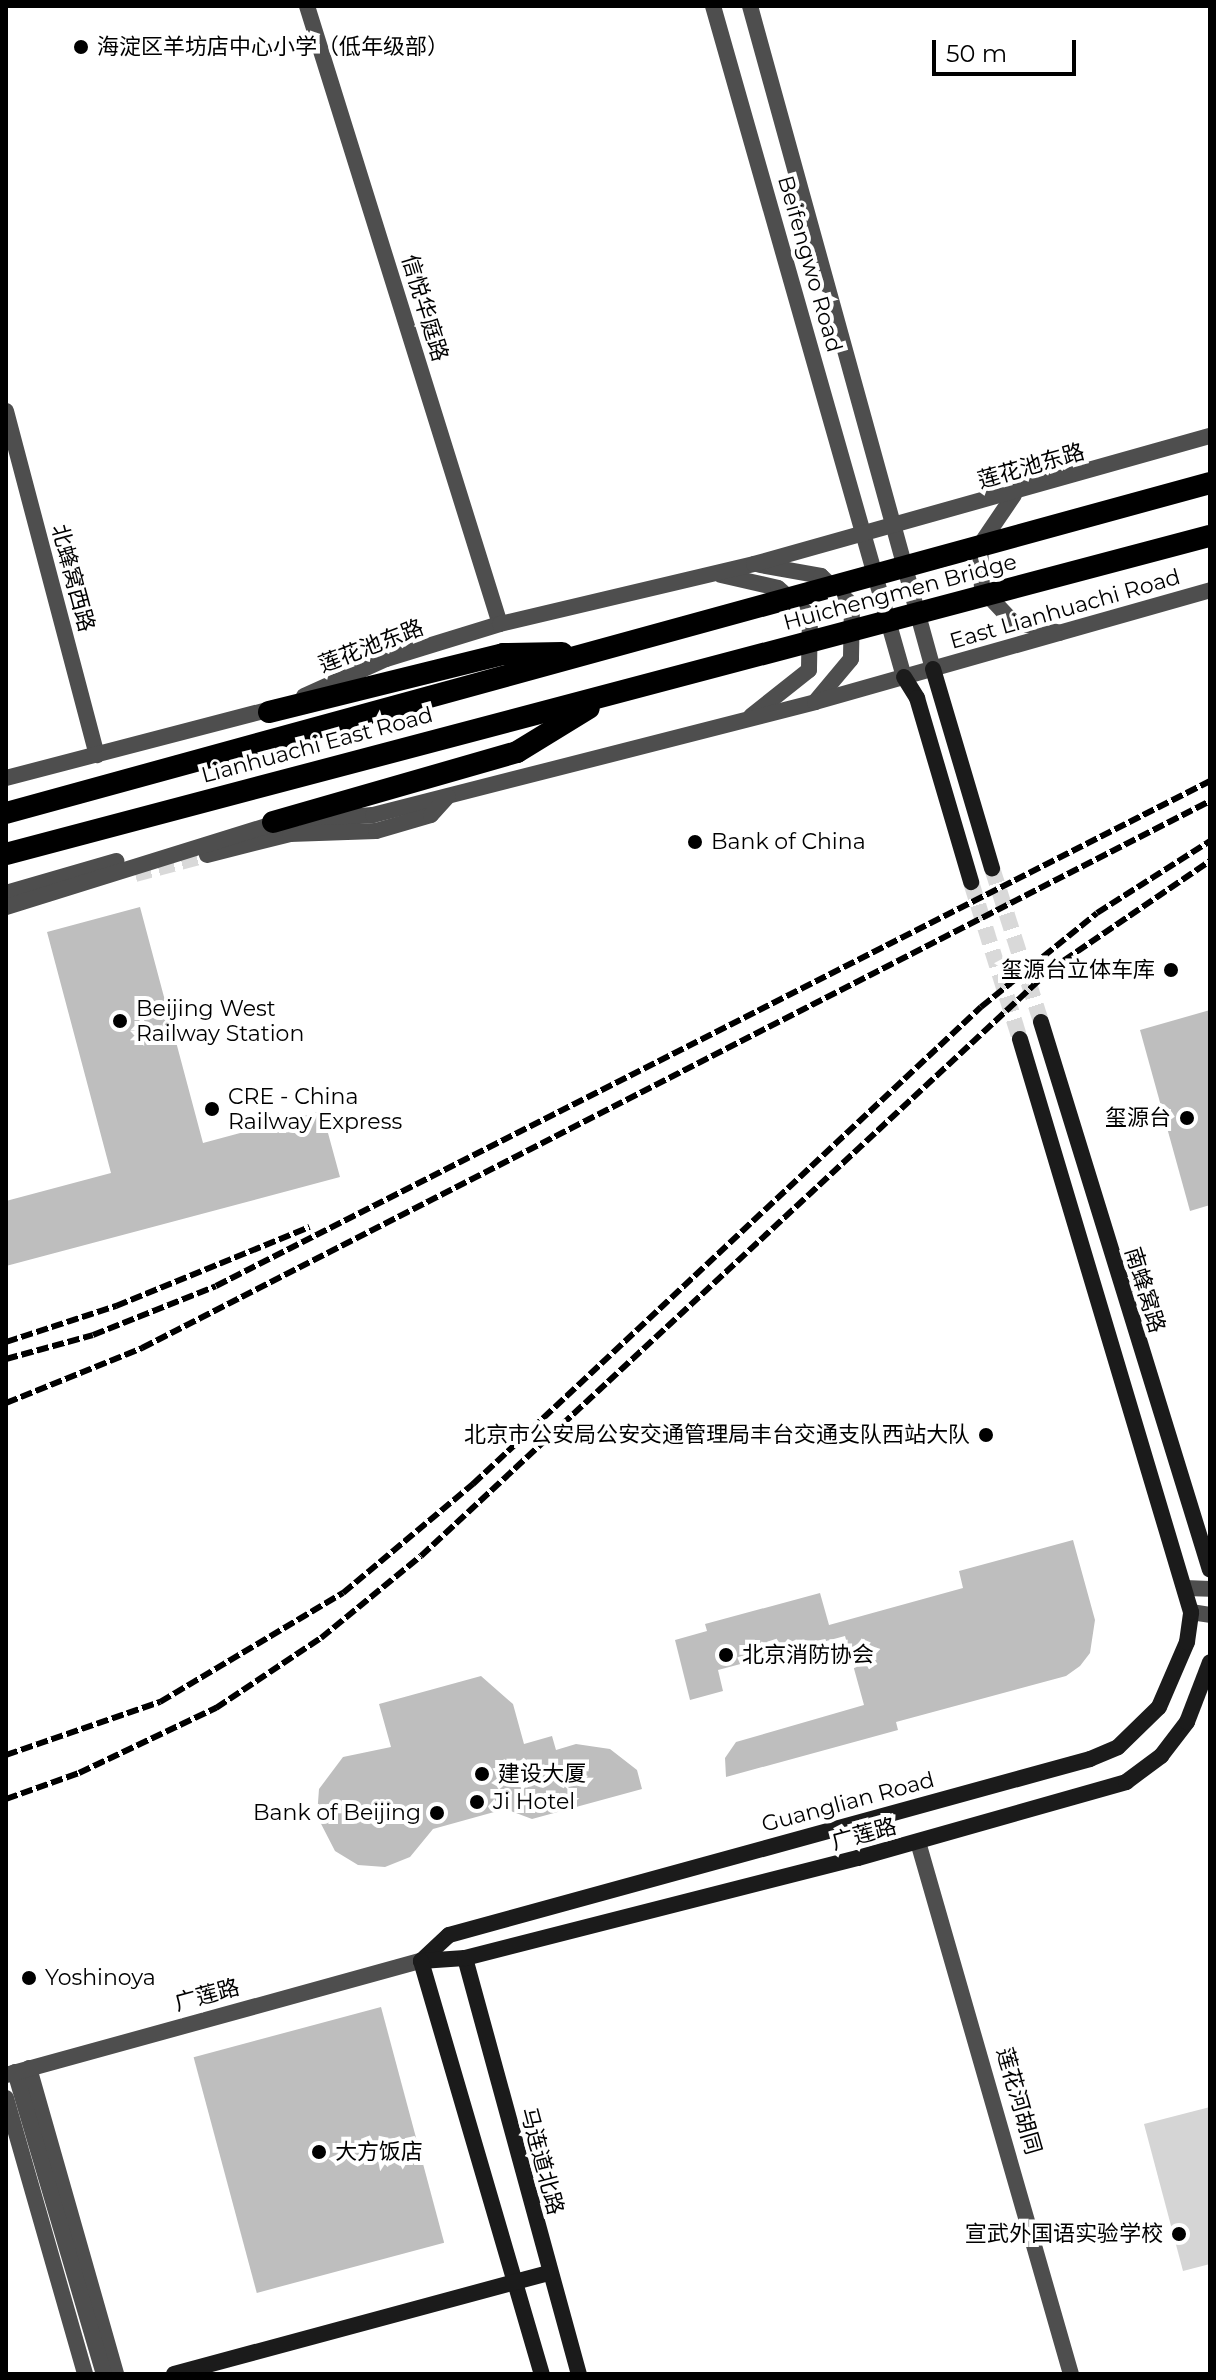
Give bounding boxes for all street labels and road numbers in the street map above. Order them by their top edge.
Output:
street label: Beifengwo Road [772,173,848,355]
street label: 信悦华庭路 [396,252,454,364]
street label: 莲花池东路 [974,438,1088,494]
street label: 北蜂窝西路 [46,521,100,635]
street label: Huichengmen Bridge [780,548,1020,636]
street label: East Lianhuachi Road [947,563,1183,655]
street label: 莲花池东路 [315,614,427,678]
street label: Lianhuachi East Road [198,701,436,789]
street label: 南蜂窝路 [1120,1244,1170,1336]
street label: Guanglian Road [759,1766,937,1838]
street label: 广莲路 [829,1813,899,1855]
street label: 广莲路 [172,1974,242,2016]
street label: 莲花河胡同 [991,2044,1047,2158]
street label: 马连道北路 [515,2104,569,2218]

